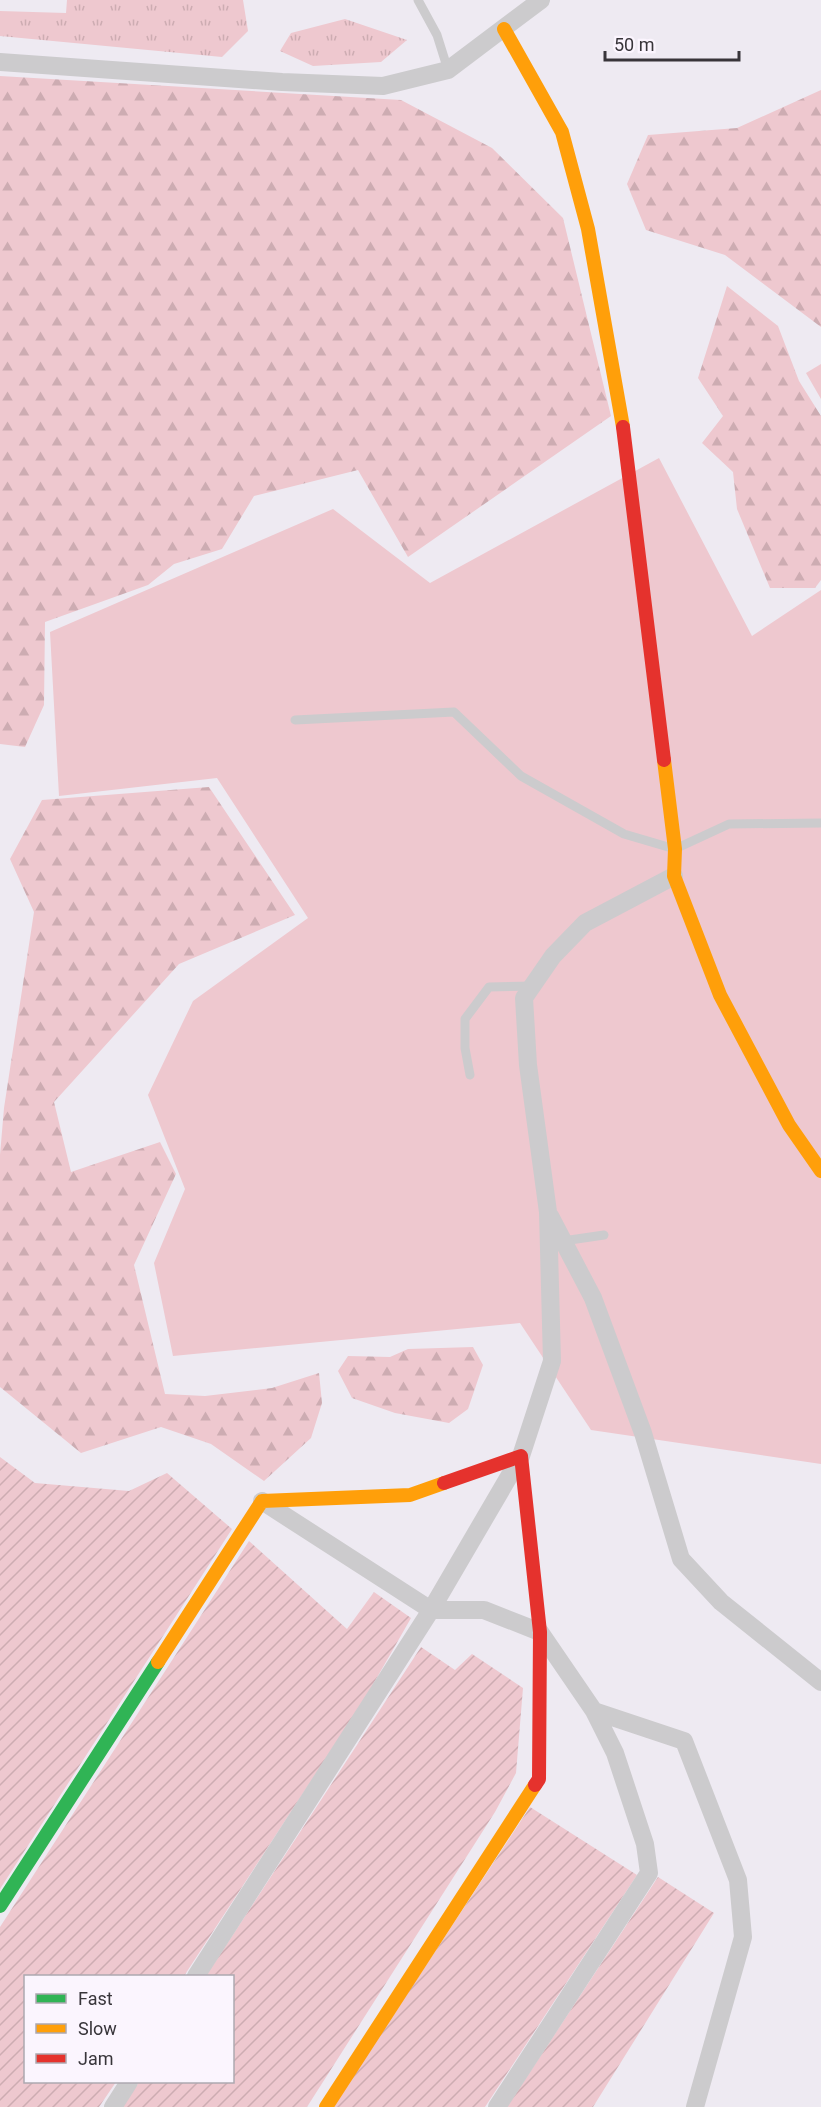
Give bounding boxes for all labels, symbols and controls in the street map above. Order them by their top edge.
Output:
scale bar [605,24,738,62]
text: 50 m [614,34,654,55]
legend [24,1975,234,2083]
text: Fast [78,1988,113,2009]
text: Slow [78,2018,117,2039]
text: Jam [78,2048,114,2069]

